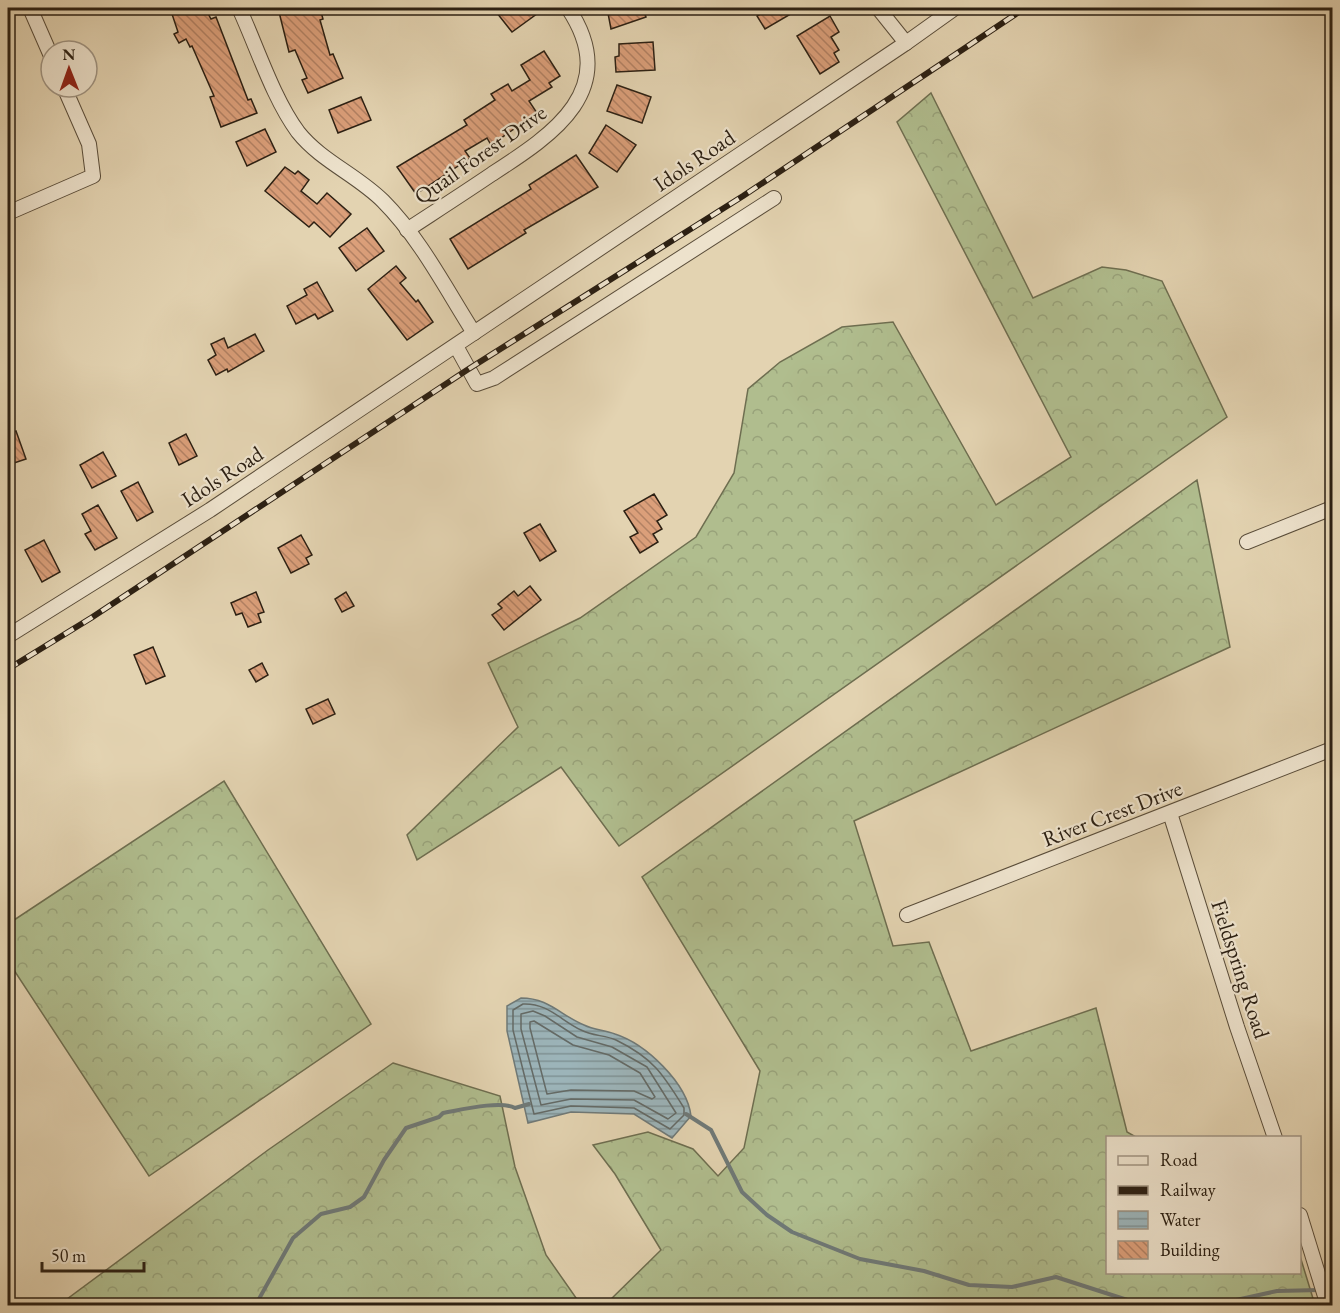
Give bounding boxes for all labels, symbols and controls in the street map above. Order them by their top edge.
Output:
north arrow [39,39,99,99]
text: N [62,44,75,65]
street label: Quail Forest Drive [408,98,552,211]
street label: Idols Road [648,122,741,198]
street label: Idols Road [176,439,269,514]
street label: River Crest Drive [1038,773,1187,853]
street label: Fieldspring Road [1204,896,1277,1043]
legend [1106,1136,1301,1274]
text: Road [1160,1148,1199,1171]
text: Railway [1160,1178,1216,1201]
text: Water [1160,1208,1201,1231]
scale bar [42,1235,144,1273]
text: Building [1160,1238,1220,1261]
text: 50 m [51,1244,86,1267]

